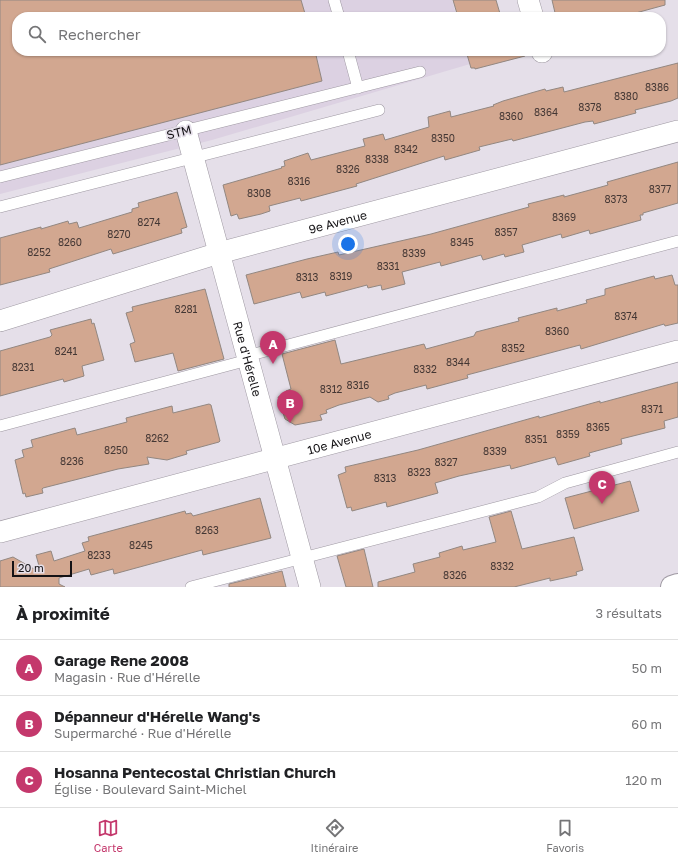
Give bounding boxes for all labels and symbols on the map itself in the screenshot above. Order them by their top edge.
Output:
house number: 8386 [645,81,669,93]
house number: 8380 [614,90,638,102]
house number: 8378 [578,101,602,113]
house number: 8364 [534,106,558,118]
house number: 8360 [499,110,523,122]
street label: STM [165,122,193,142]
house number: 8350 [431,132,455,144]
house number: 8342 [394,143,418,155]
house number: 8338 [365,153,389,165]
house number: 8326 [336,163,360,175]
house number: 8316 [288,175,310,187]
house number: 8377 [649,183,671,195]
house number: 8308 [247,187,271,199]
house number: 8373 [604,193,628,205]
street label: 9e Avenue [307,207,368,236]
house number: 8369 [552,211,576,223]
house number: 8274 [137,216,161,228]
house number: 8357 [494,226,518,238]
house number: 8270 [107,228,131,240]
your location [338,234,358,254]
house number: 8260 [58,236,82,248]
house number: 8345 [450,236,474,248]
house number: 8252 [27,246,51,258]
house number: 8339 [402,247,426,259]
house number: 8331 [377,260,399,272]
house number: 8319 [330,270,352,282]
house number: 8313 [296,271,318,283]
house number: 8281 [175,303,198,315]
house number: 8374 [614,310,638,322]
street label: Rue d'Hérelle [231,319,265,398]
house number: 8360 [545,325,569,337]
pin: A [260,331,286,364]
house number: 8352 [501,342,525,354]
house number: 8241 [55,345,78,357]
house number: 8344 [446,356,470,368]
house number: 8231 [12,361,34,373]
house number: 8332 [413,363,437,375]
house number: 8316 [347,379,369,391]
house number: 8312 [320,383,342,395]
pin: B [277,390,303,423]
house number: 8371 [641,403,663,415]
house number: 8365 [586,421,610,433]
street label: 10e Avenue [305,426,373,457]
house number: 8359 [556,428,580,440]
house number: 8262 [145,432,169,444]
house number: 8351 [525,433,547,445]
house number: 8250 [104,444,128,456]
house number: 8339 [483,445,507,457]
house number: 8236 [60,455,84,467]
house number: 8327 [434,456,458,468]
house number: 8323 [407,466,431,478]
pin: C [589,471,615,504]
house number: 8313 [374,472,396,484]
house number: 8263 [195,524,219,536]
house number: 8245 [129,539,153,551]
house number: 8233 [87,549,111,561]
scale bar [12,559,72,578]
house number: 8332 [490,560,514,572]
house number: 8326 [443,569,467,581]

